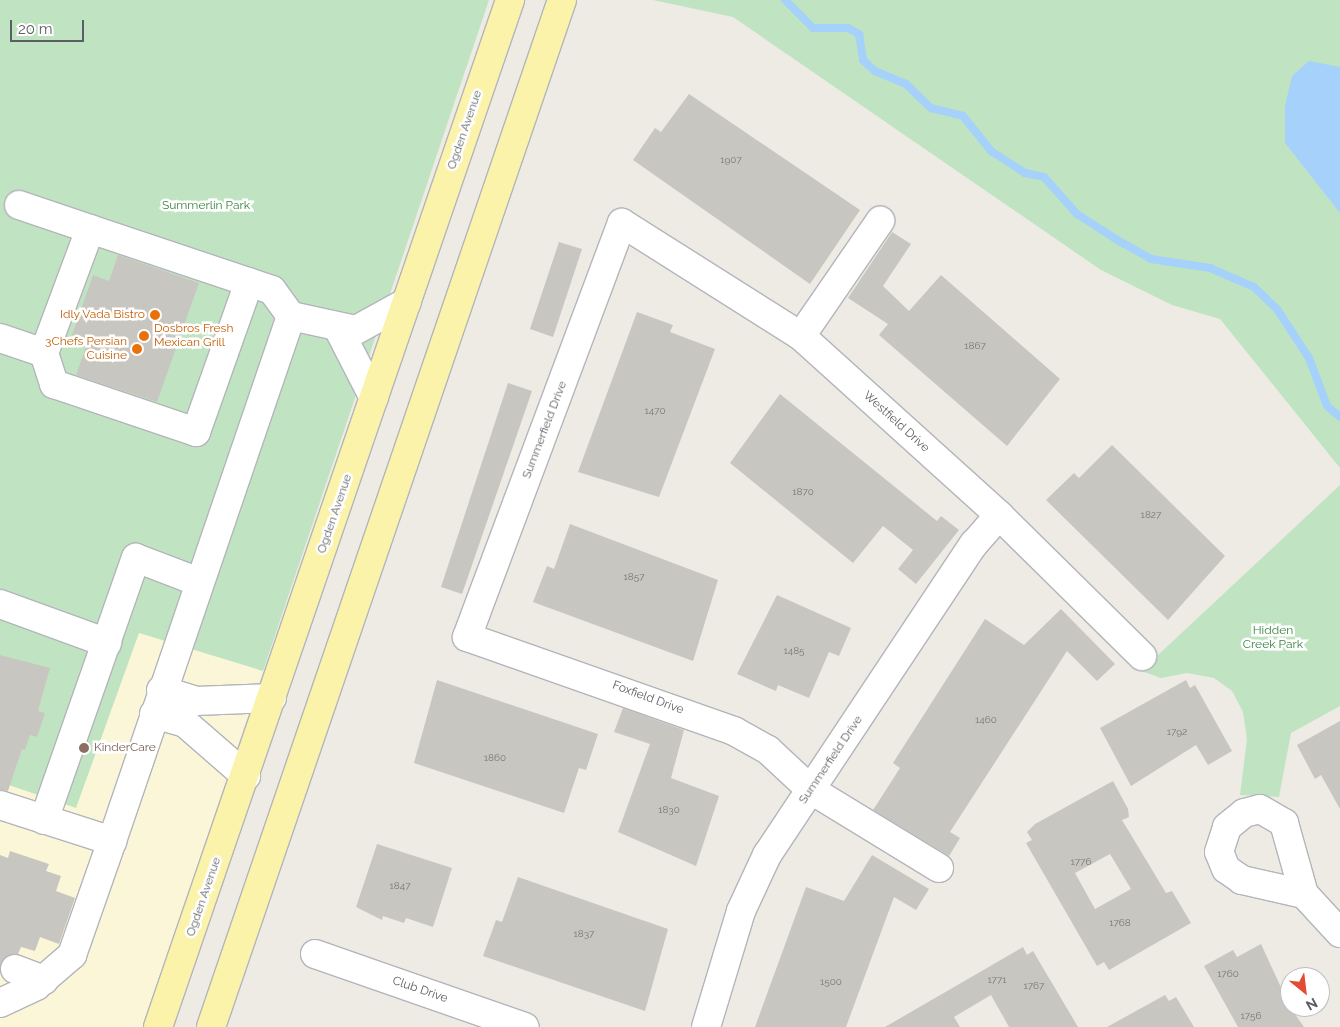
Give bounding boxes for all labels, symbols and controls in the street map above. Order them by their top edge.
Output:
scale bar [12,10,86,42]
text: 20 m [18,20,53,38]
street label: Ogden Avenue [445,88,485,172]
house number: 1907 [720,154,742,166]
park label: Summerlin Park [162,199,250,213]
place label: Idly Vada Bistro [59,308,145,322]
marker: Idly Vada Bistro [149,309,161,321]
place label: Dosbros Fresh Mexican Grill [154,322,233,350]
marker: Dosbros Fresh Mexican Grill [138,330,150,342]
place label: 3Chefs Persian Cuisine [45,335,127,363]
house number: 1867 [964,340,986,352]
marker: 3Chefs Persian Cuisine [131,343,143,355]
street label: Summerfield Drive [520,379,570,481]
street label: Westfield Drive [860,389,932,455]
house number: 1470 [644,405,666,417]
street label: Ogden Avenue [315,472,355,556]
house number: 1870 [792,486,814,498]
house number: 1827 [1141,509,1161,521]
house number: 1857 [624,571,644,583]
park label: Hidden Creek Park [1243,624,1303,652]
house number: 1485 [783,645,805,657]
street label: Foxfield Drive [610,678,686,718]
street label: Summerfield Drive [796,713,866,807]
house number: 1460 [975,714,997,726]
house number: 1792 [1167,726,1187,738]
place label: KinderCare [94,741,156,755]
marker: KinderCare [78,742,90,754]
house number: 1860 [484,752,506,764]
house number: 1830 [658,804,680,816]
street label: Ogden Avenue [184,855,224,939]
house number: 1776 [1071,856,1091,868]
house number: 1847 [390,880,410,892]
house number: 1768 [1109,917,1131,929]
house number: 1837 [574,928,594,940]
north arrow [1280,967,1330,1017]
house number: 1760 [1217,968,1239,980]
street label: Club Drive [390,974,450,1006]
house number: 1771 [987,974,1007,986]
house number: 1500 [820,976,842,988]
house number: 1767 [1024,980,1044,992]
text: N [1303,995,1320,1014]
house number: 1756 [1241,1010,1261,1022]

